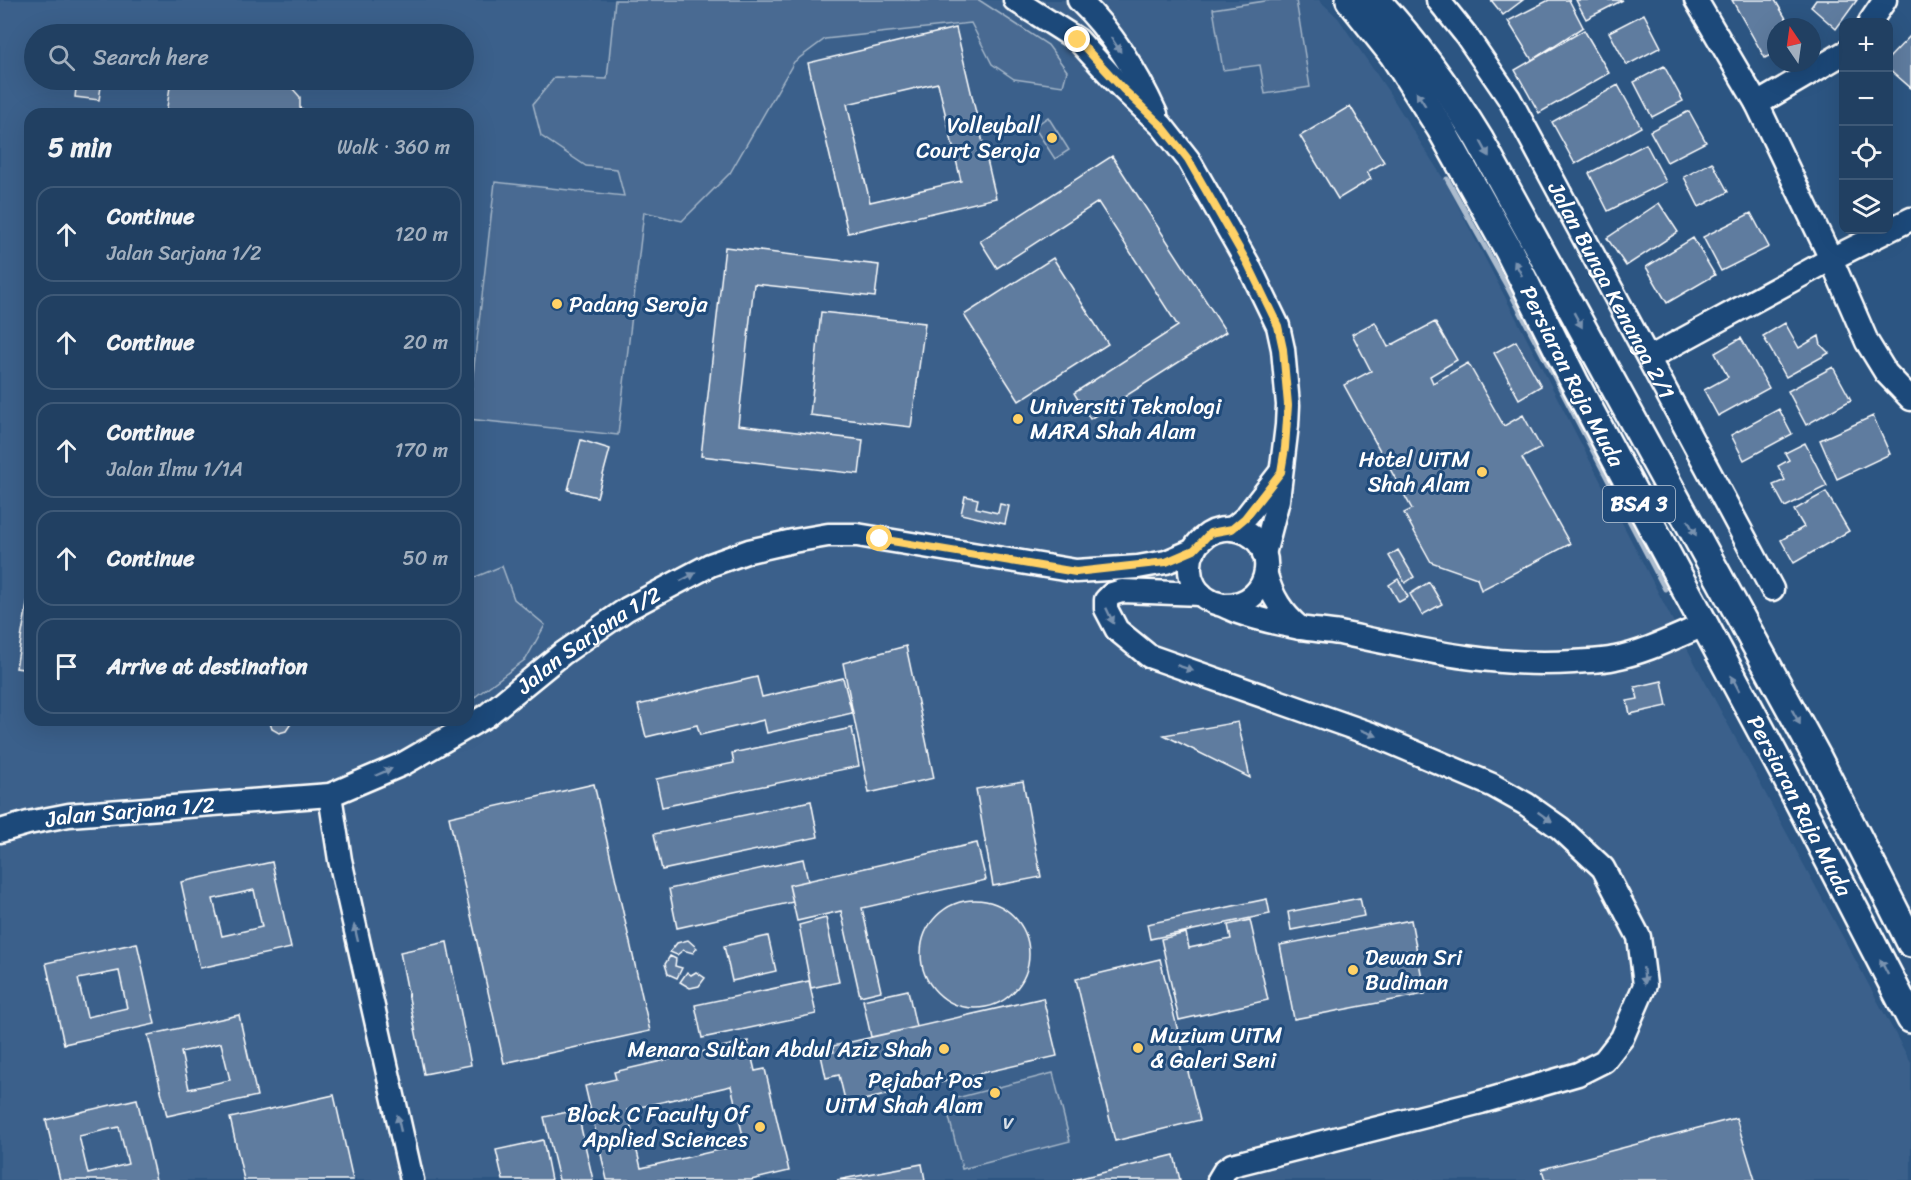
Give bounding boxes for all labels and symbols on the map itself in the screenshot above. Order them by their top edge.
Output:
north arrow [1767,18,1821,72]
route end [1064,26,1090,52]
one-way arrow [1110,36,1122,52]
one-way arrow [1416,91,1427,107]
place label: Volleyball Court Seroja [916,106,1041,170]
marker: Volleyball Court Seroja [1045,131,1059,145]
one-way arrow [1480,141,1490,158]
street label: Jalan Bunga Kenanga 2/1 [1537,173,1686,406]
one-way arrow [1513,259,1523,277]
street label: Persiaran Raja Muda [1509,278,1636,475]
place label: Padang Seroja [569,285,708,324]
marker: Padang Seroja [550,297,564,311]
one-way arrow [1573,312,1583,329]
place label: Universiti Teknologi MARA Shah Alam [1030,387,1222,451]
marker: Universiti Teknologi MARA Shah Alam [1011,412,1025,426]
place label: Hotel UiTM Shah Alam [1359,440,1470,504]
marker: Hotel UiTM Shah Alam [1475,465,1489,479]
road number: BSA 3 [1603,486,1675,522]
one-way arrow [1687,520,1697,537]
route start [866,525,892,551]
one-way arrow [679,572,697,582]
street label: Jalan Sarjana 1/2 [507,575,669,705]
one-way arrow [1105,608,1115,626]
one-way arrow [1176,664,1194,674]
one-way arrow [1730,674,1740,691]
street label: Persiaran Raja Muda [1736,708,1864,904]
one-way arrow [1791,709,1801,726]
one-way arrow [1360,729,1378,739]
one-way arrow [375,767,393,776]
street label: Jalan Sarjana 1/2 [41,785,217,839]
one-way arrow [1536,811,1552,823]
one-way arrow [351,923,360,942]
place label: Dewan Sri Budiman [1365,938,1463,1002]
one-way arrow [1879,958,1889,975]
marker: Dewan Sri Budiman [1346,963,1360,977]
one-way arrow [1639,967,1649,986]
place label: Muzium UiTM & Galeri Seni [1150,1016,1283,1080]
place label: Menara Sultan Abdul Aziz Shah [627,1030,932,1069]
marker: Muzium UiTM & Galeri Seni [1131,1041,1145,1055]
marker: Menara Sultan Abdul Aziz Shah [937,1042,951,1056]
place label: Pejabat Pos UiTM Shah Alam [825,1061,984,1125]
marker: Pejabat Pos UiTM Shah Alam [988,1086,1002,1100]
place label: Block C Faculty Of Applied Sciences [567,1095,750,1159]
park label: v [1003,1102,1015,1141]
one-way arrow [394,1113,403,1132]
marker: Block C Faculty Of Applied Sciences [753,1120,767,1134]

